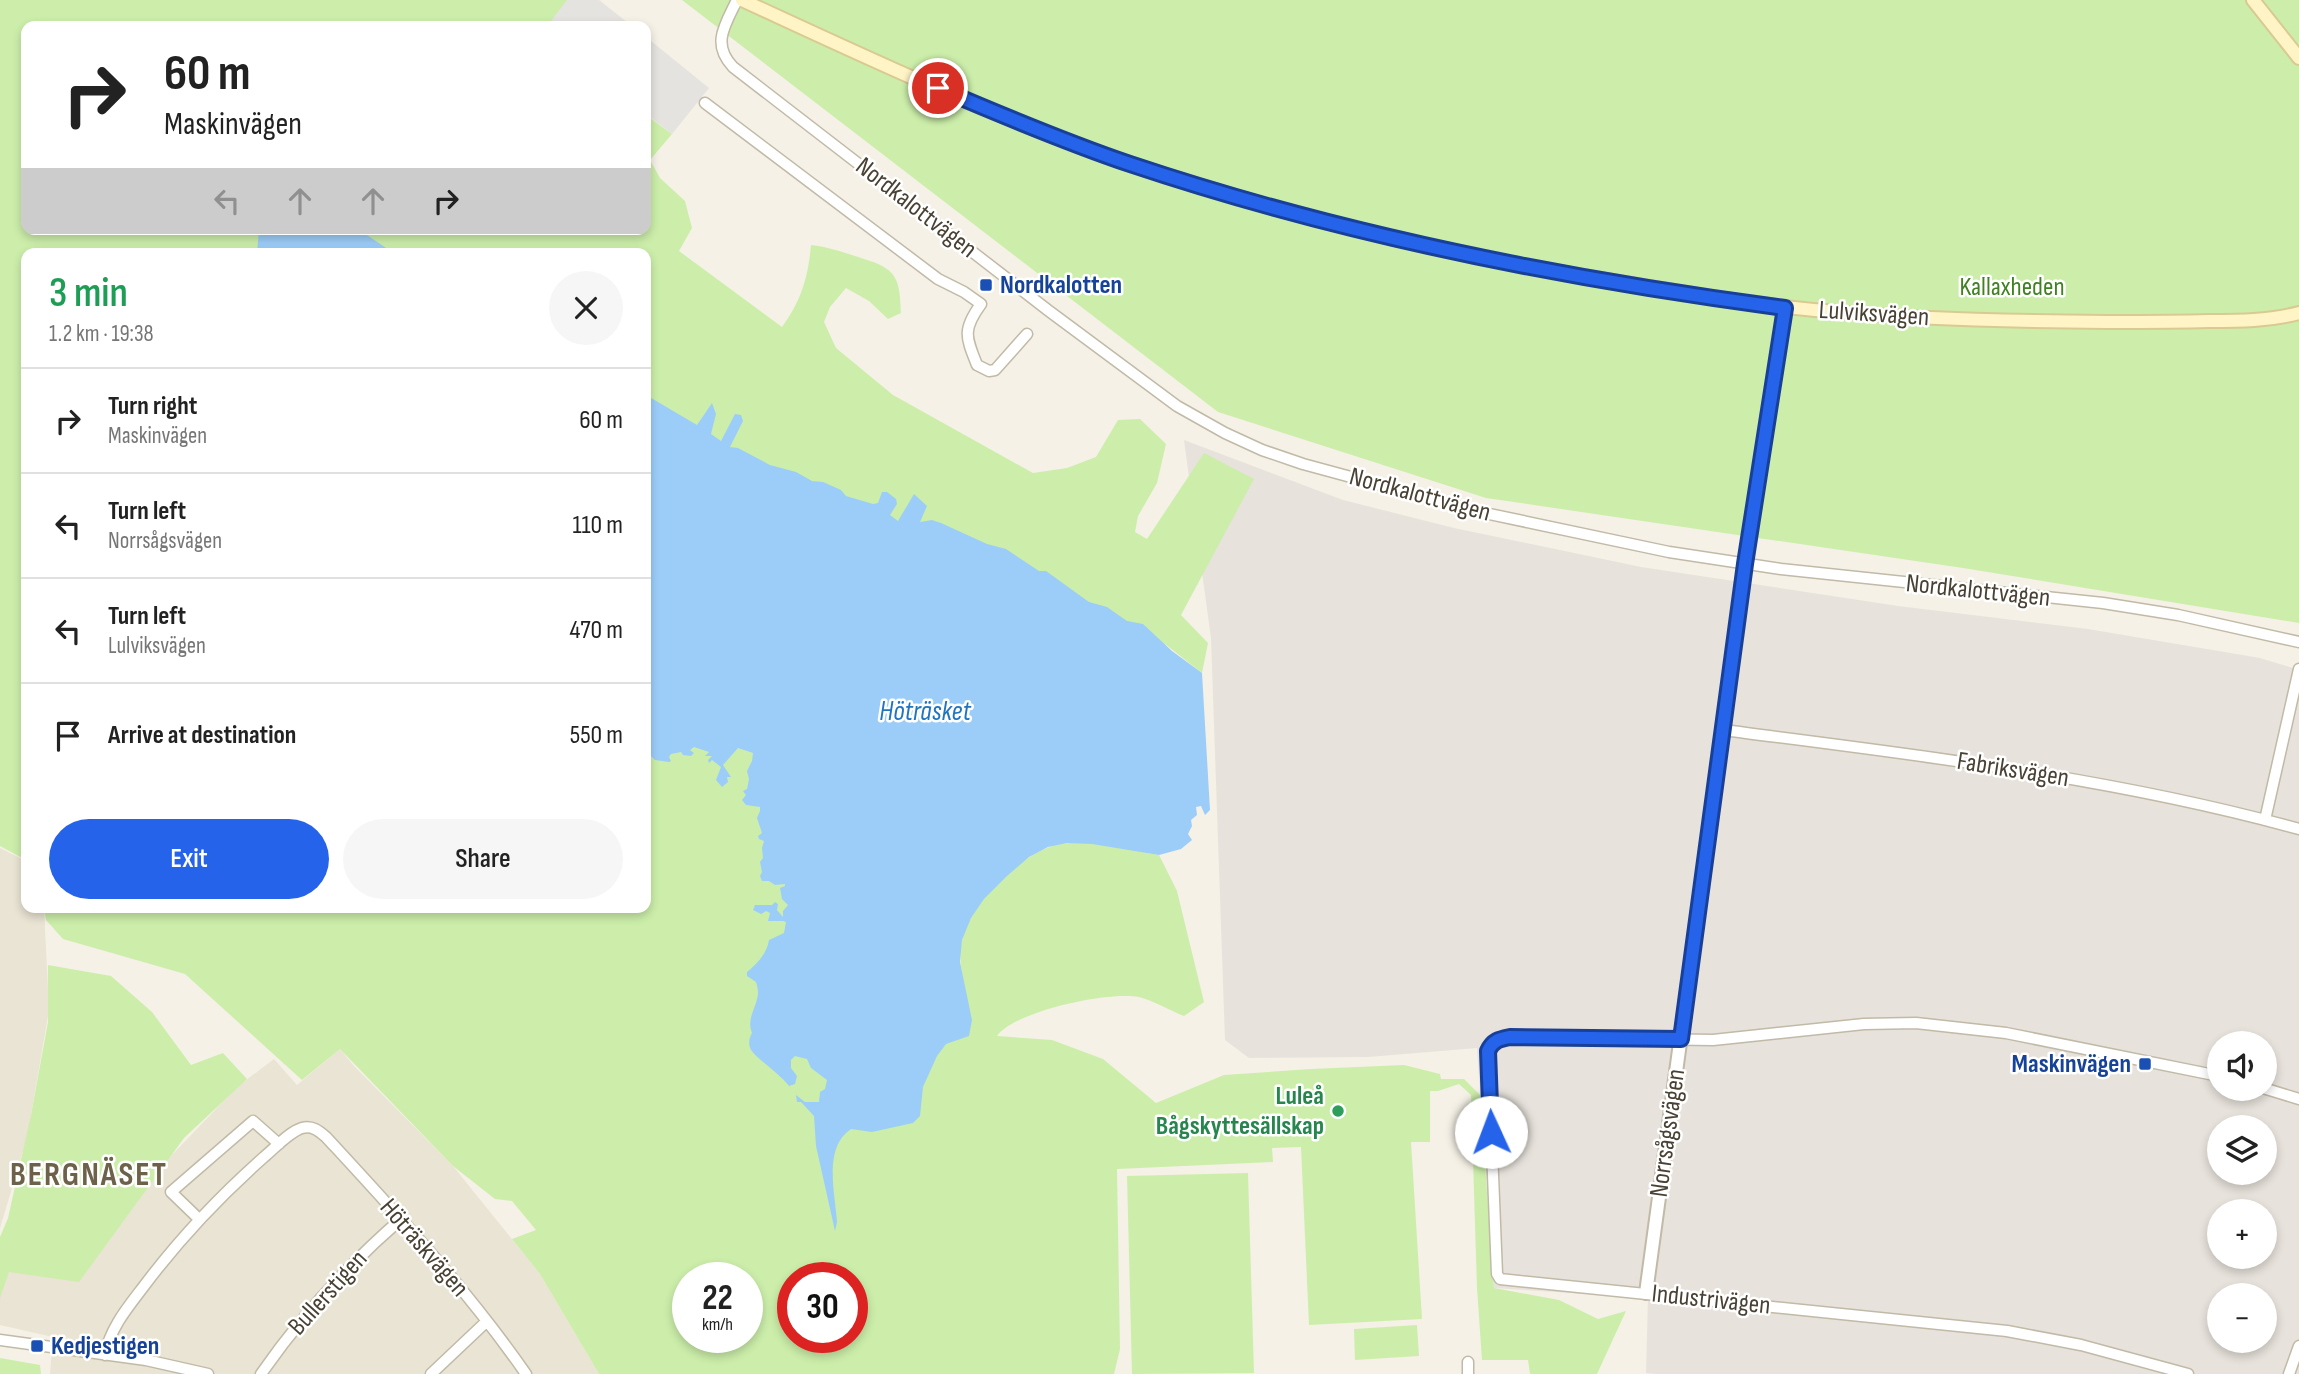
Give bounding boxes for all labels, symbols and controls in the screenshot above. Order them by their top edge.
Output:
text: 60 m [164,45,251,104]
icon: right [49,49,140,140]
pin [908,58,968,118]
icon: arrive [919,69,957,107]
text: Maskinvägen [164,105,302,144]
street label: Nordkalottvägen [849,151,983,265]
icon: left [208,182,246,220]
icon: ahead [281,182,319,220]
icon: ahead [354,182,392,220]
icon: right [427,182,465,220]
text: 3 min [49,268,128,319]
place label: Nordkalotten [1000,270,1122,301]
button: close [549,271,623,345]
park label: Kallaxheden [1959,272,2065,303]
marker: Nordkalotten [978,277,994,293]
street label: Lulviksvägen [1818,295,1930,333]
text: 1.2 km · 19:38 [49,320,154,348]
text: Turn right [108,391,197,422]
icon: right [49,402,87,440]
text: 60 m [579,405,623,436]
text: Maskinvägen [108,422,207,450]
street label: Nordkalottvägen [1346,461,1494,529]
text: Turn left [108,496,186,527]
icon: left [49,507,87,545]
text: 110 m [572,510,623,541]
text: Norrsågsvägen [108,527,222,555]
street label: Nordkalottvägen [1904,568,2052,614]
text: Turn left [108,601,186,632]
icon: left [49,612,87,650]
text: 470 m [570,615,623,646]
text: Lulviksvägen [108,632,206,660]
water label: Höträsket [879,695,971,728]
icon: arrive [49,717,87,755]
text: Arrive at destination [108,720,296,751]
text: 550 m [570,720,623,751]
street label: Fabriksvägen [1955,746,2071,794]
button: Exit [49,819,329,899]
button: Share [343,819,623,899]
map controls [2207,1031,2277,1353]
button: sound [2207,1031,2277,1101]
place label: Maskinvägen [2012,1049,2131,1080]
marker: Maskinvägen [2137,1056,2153,1072]
street label: Norrsågsvägen [1644,1067,1692,1199]
place label: Luleå Bågskyttesällskap [1156,1081,1324,1142]
position arrow [1454,1095,1528,1169]
marker: Luleå Bågskyttesällskap [1330,1103,1346,1119]
button: layers [2207,1115,2277,1185]
district label: BERGNÄSET [10,1155,168,1195]
street label: Höträskvägen [373,1193,475,1303]
button: + [2207,1199,2277,1269]
street label: Bullerstigen [282,1244,374,1342]
speed limit sign: 30 [777,1262,868,1353]
text: 22 [702,1277,733,1320]
street label: Industrivägen [1650,1278,1772,1322]
button: − [2207,1283,2277,1353]
text: km/h [702,1314,733,1335]
place label: Kedjestigen [51,1331,159,1362]
marker: Kedjestigen [29,1338,45,1354]

